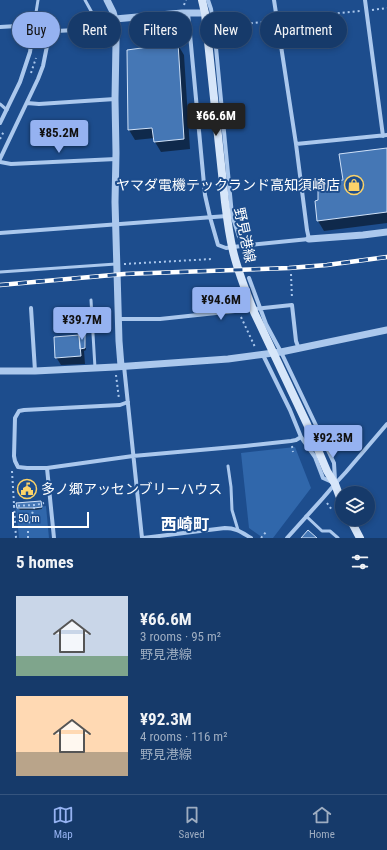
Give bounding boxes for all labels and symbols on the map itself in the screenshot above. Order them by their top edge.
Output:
pin: ¥66.6M [183,103,249,137]
pin: ¥85.2M [26,120,92,154]
shop icon: ヤマダ電機テックランド高知須崎店 [343,174,365,196]
place label: ヤマダ電機テックランド高知須崎店 [116,177,340,193]
street label: 野見港線 [231,206,259,264]
pin: ¥94.6M [188,287,254,321]
pin: ¥39.7M [49,307,115,341]
pin: ¥92.3M [300,425,366,459]
public building icon: 多ノ郷アッセンブリーハウス [16,478,38,500]
place label: 多ノ郷アッセンブリーハウス [41,481,222,497]
scale bar [12,510,89,529]
district label: 西崎町 [161,515,209,534]

